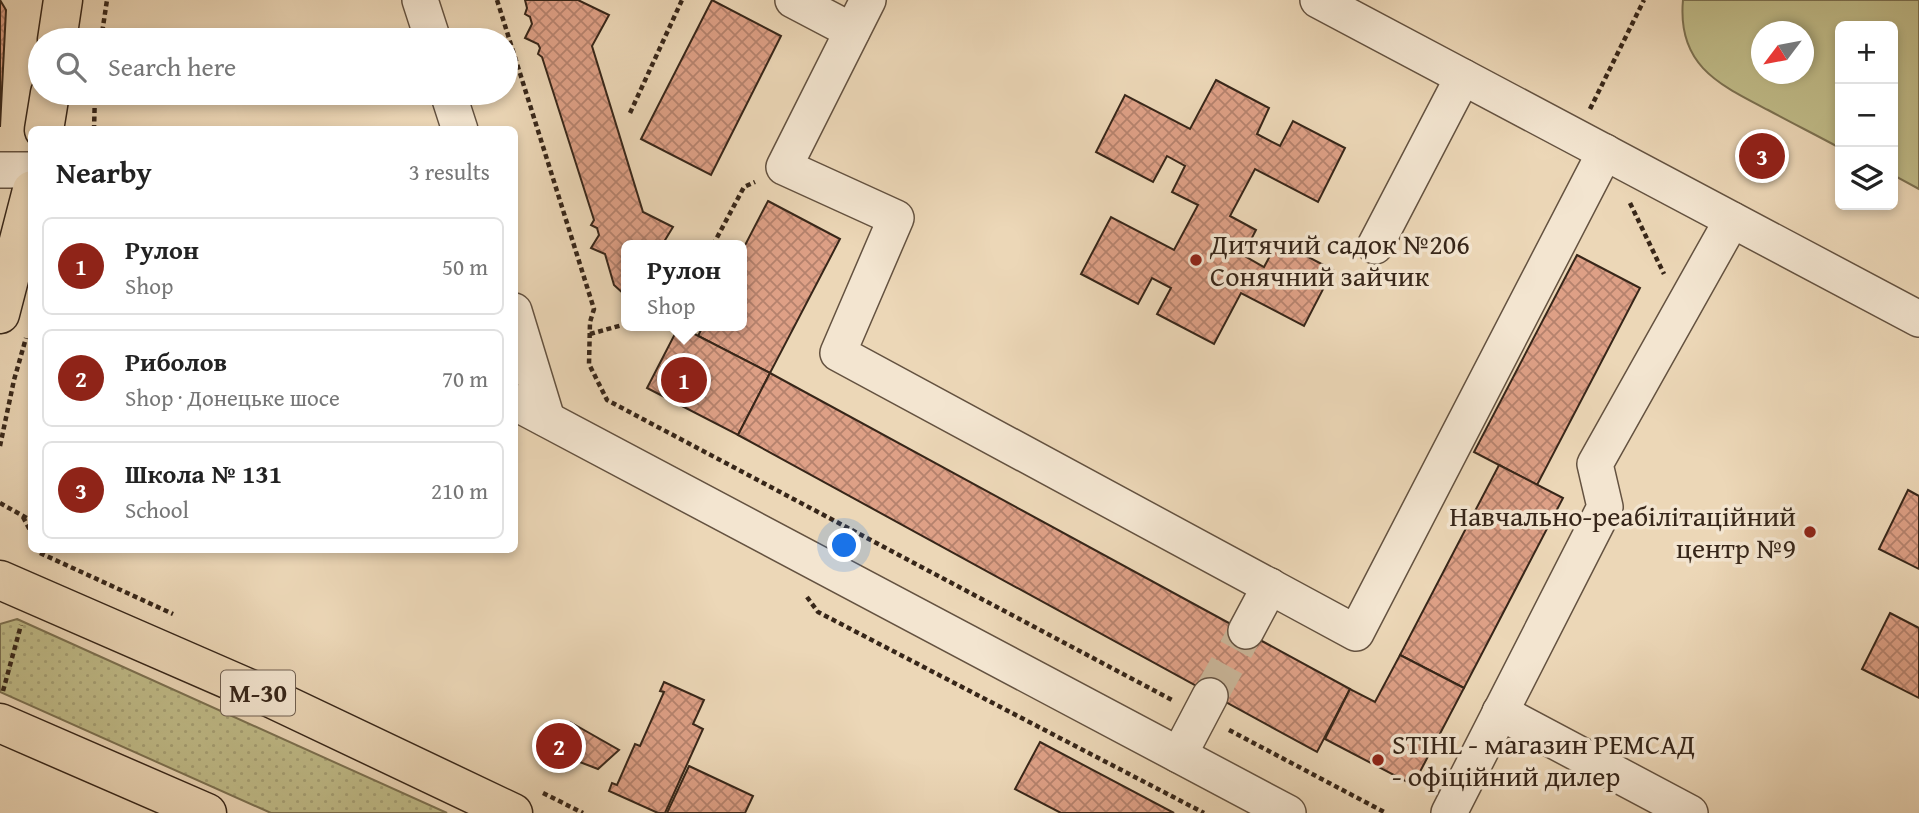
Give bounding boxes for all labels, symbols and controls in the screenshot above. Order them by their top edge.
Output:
north arrow [1751,21,1814,84]
map controls [1835,21,1898,210]
button: + [1835,21,1898,84]
search box [28,28,518,105]
text: Search here [108,47,236,86]
icon: search [52,48,90,86]
button: − [1835,84,1898,147]
pin: 3 [1739,130,1785,182]
button: layers [1835,147,1898,210]
text: Nearby [56,150,152,194]
text: 3 results [409,155,490,188]
place label: Дитячий садок №206 Сонячний зайчик [1209,223,1470,296]
text: Рулон [125,230,199,269]
popup [621,240,747,331]
text: 1 [75,250,87,283]
text: 50 m [442,250,488,283]
text: Рулон [647,250,721,289]
marker: Дитячий садок №206 Сонячний зайчик [1188,252,1204,268]
text: Shop [125,269,173,302]
text: Shop [647,289,695,322]
text: Риболов [125,342,227,381]
pin: 1 [661,354,707,406]
text: 2 [75,362,87,395]
text: 70 m [442,362,488,395]
text: Shop · Донецьке шосе [125,381,340,414]
text: Школа № 131 [125,454,282,493]
text: 3 [75,474,87,507]
text: 210 m [431,474,488,507]
text: School [125,493,189,526]
place label: Навчально-реабілітаційний центр №9 [1449,495,1796,568]
marker: Навчально-реабілітаційний центр №9 [1802,524,1818,540]
your location [827,528,861,562]
road number: М-30 [221,670,295,716]
pin: 2 [536,720,582,772]
place label: STIHL - магазин РЕМСАД - офіційний дилер [1392,723,1695,796]
marker: STIHL - магазин РЕМСАД - офіційний дилер [1370,752,1386,768]

